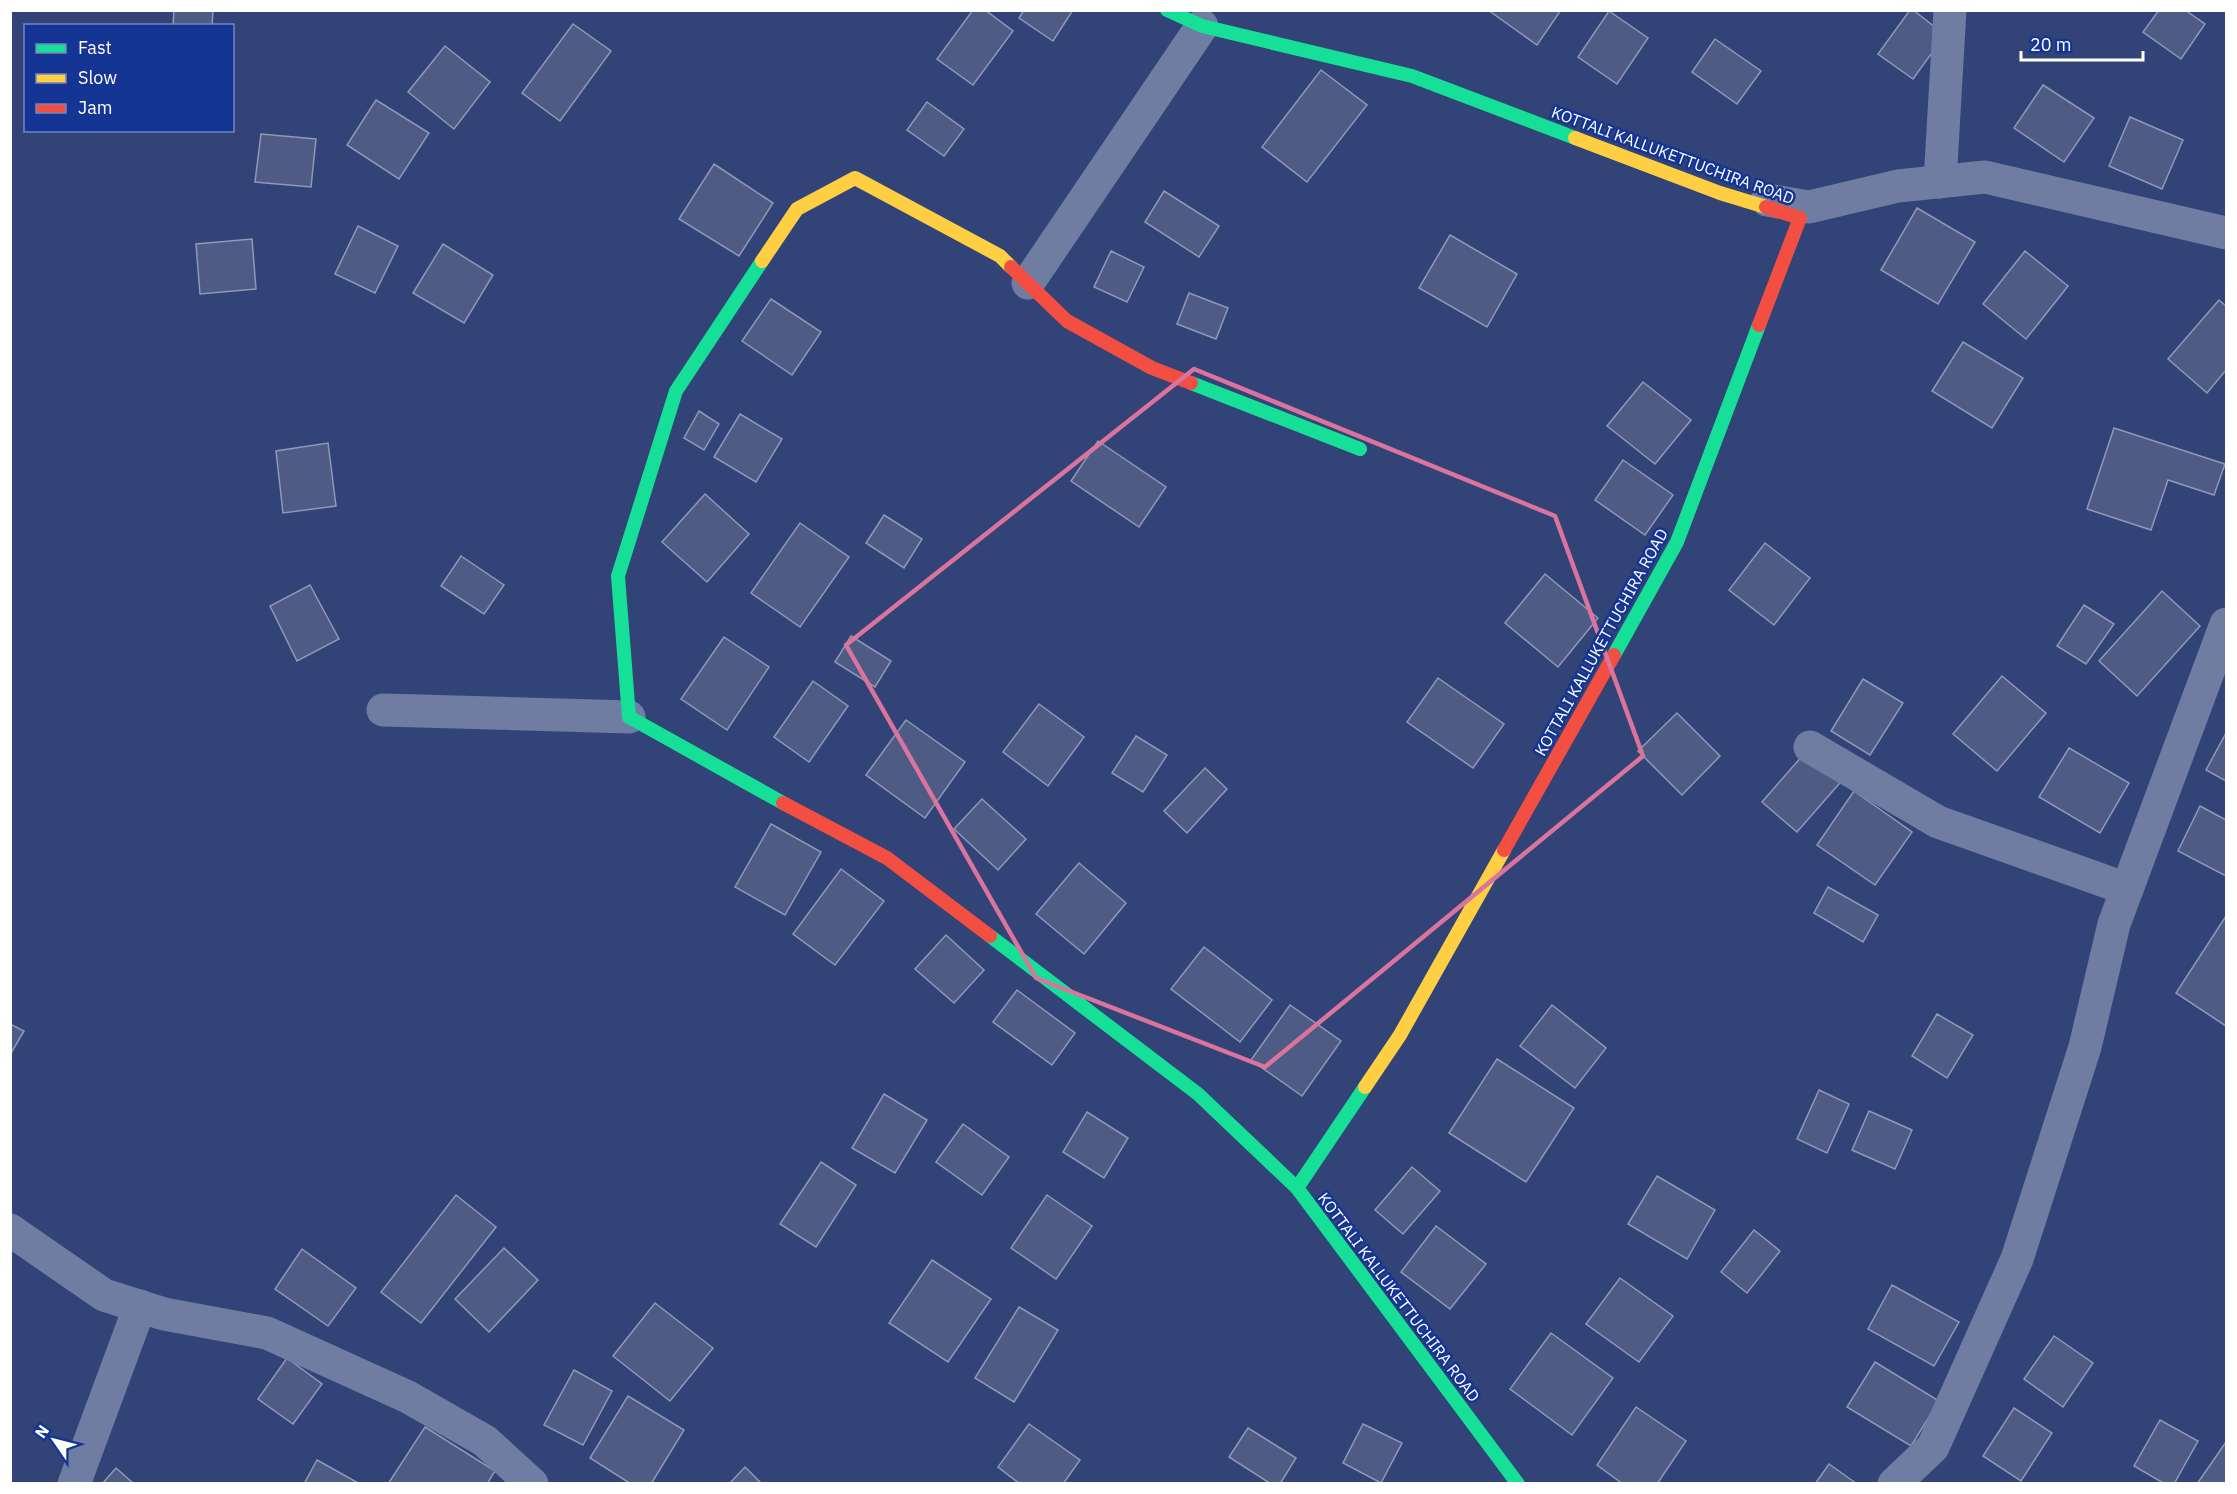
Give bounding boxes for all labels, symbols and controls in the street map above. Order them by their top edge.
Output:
legend [24,24,234,132]
scale bar [2021,24,2142,62]
text: 20 m [2030,33,2072,56]
text: Fast [78,36,112,59]
text: Slow [78,66,117,89]
text: Jam [78,96,113,119]
street label: KOTTALI KALLUKETTUCHIRA ROAD [1549,102,1797,208]
street label: KOTTALI KALLUKETTUCHIRA ROAD [1530,525,1672,759]
street label: KOTTALI KALLUKETTUCHIRA ROAD [1314,1188,1484,1406]
north arrow [24,1410,84,1470]
text: N [30,1421,53,1442]

